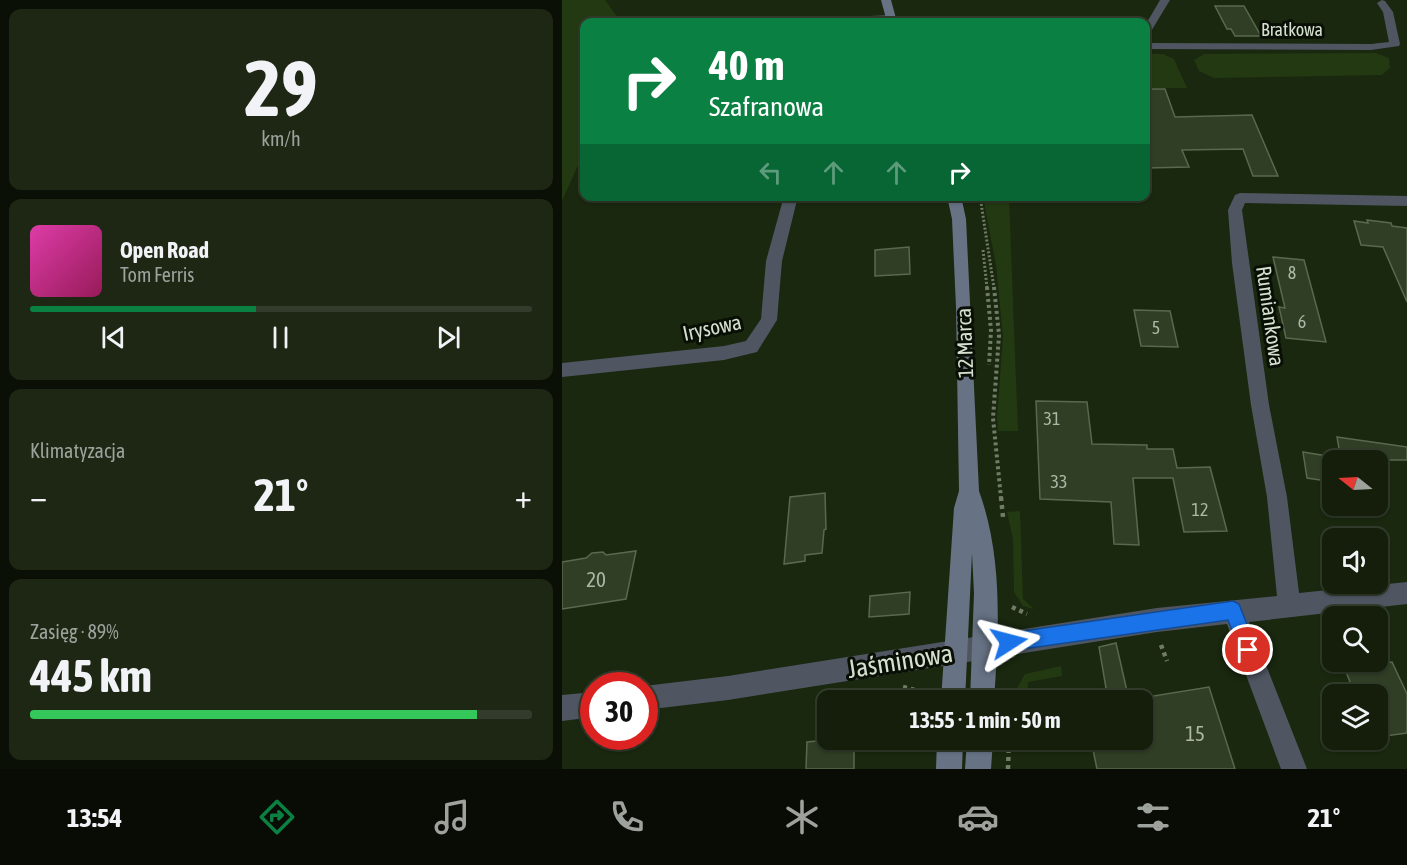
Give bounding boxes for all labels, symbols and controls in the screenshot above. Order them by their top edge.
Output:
street label: Bratkowa [1261,19,1323,40]
text: 40 m [709,41,784,89]
icon: right [610,42,688,120]
text: 29 [244,43,318,133]
text: Szafranowa [709,91,824,122]
text: km/h [261,127,301,150]
icon: left [754,156,787,189]
icon: ahead [817,156,850,189]
icon: ahead [880,156,913,189]
icon: right [943,156,976,189]
text: Open Road [120,237,209,263]
house number: 8 [1288,262,1296,283]
text: Tom Ferris [120,263,194,286]
street label: Rumiankowa [1252,264,1290,368]
street label: 12 Marca [951,308,977,379]
street label: Irysowa [680,309,743,345]
house number: 6 [1298,311,1306,332]
house number: 5 [1152,317,1160,338]
icon: previous [97,321,130,354]
icon: pause [264,321,297,354]
icon: next [432,321,465,354]
house number: 31 [1044,408,1060,429]
text: Klimatyzacja [30,439,125,462]
north arrow [1322,450,1388,516]
map controls [1322,450,1388,750]
text: 21° [254,469,308,521]
house number: 33 [1051,471,1067,492]
text: − [30,477,47,515]
text: + [515,477,532,515]
house number: 12 [1192,499,1208,520]
button: sound [1322,528,1388,594]
house number: 20 [586,567,606,591]
button: search [1322,606,1388,672]
position arrow [977,610,1041,674]
text: Zasięg · 89% [30,620,119,643]
pin [1222,624,1273,675]
icon: arrive [1231,633,1264,666]
street label: Jaśminowa [845,638,955,684]
text: 445 km [30,650,152,702]
speed limit sign: 30 [580,672,658,750]
button: layers [1322,684,1388,750]
text: 13:55 · 1 min · 50 m [909,707,1061,733]
house number: 15 [1185,721,1205,745]
icon: directions [256,796,298,838]
icon: music [431,796,473,838]
icon: phone [606,796,648,838]
icon: climate [781,796,823,838]
icon: car [957,796,999,838]
icon: filters [1132,796,1174,838]
text: 13:54 [67,802,122,833]
text: 21° [1307,802,1340,833]

